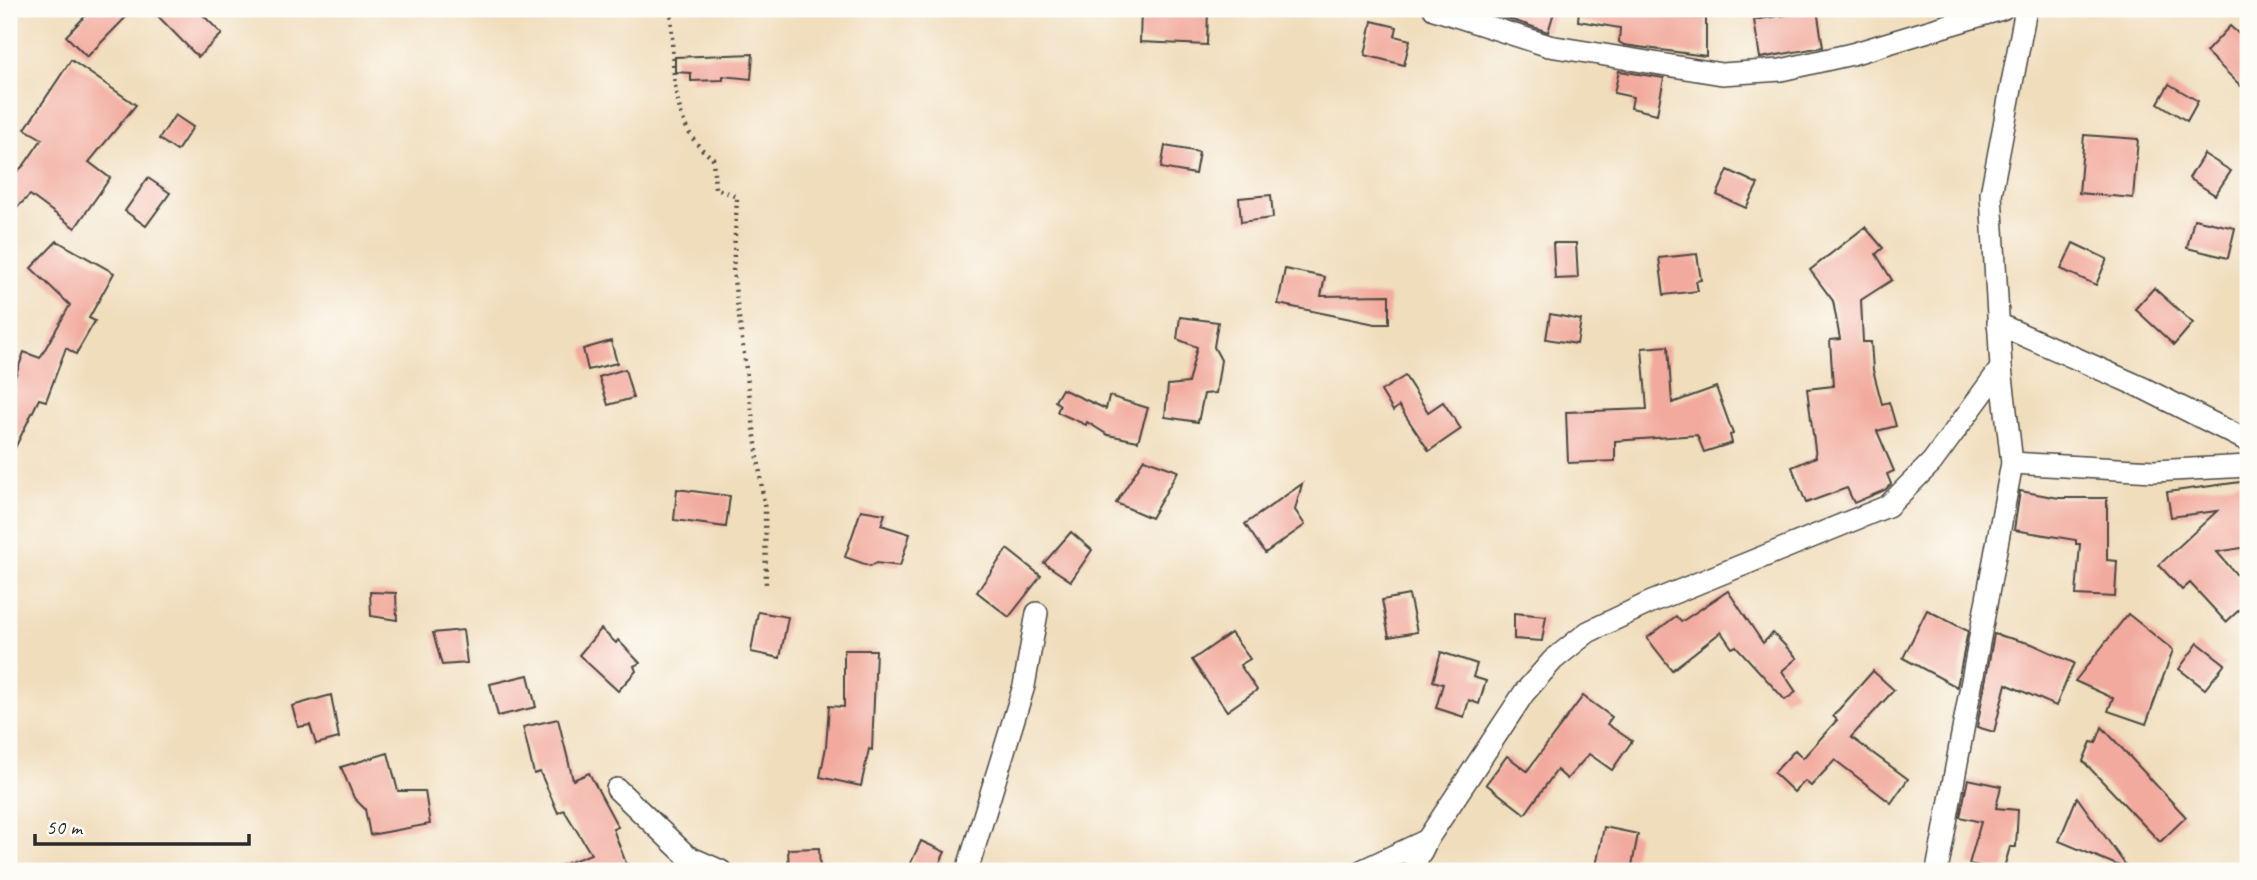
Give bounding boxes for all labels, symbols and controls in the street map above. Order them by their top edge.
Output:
scale bar [35,803,248,847]
text: 50 m [46,814,84,840]

